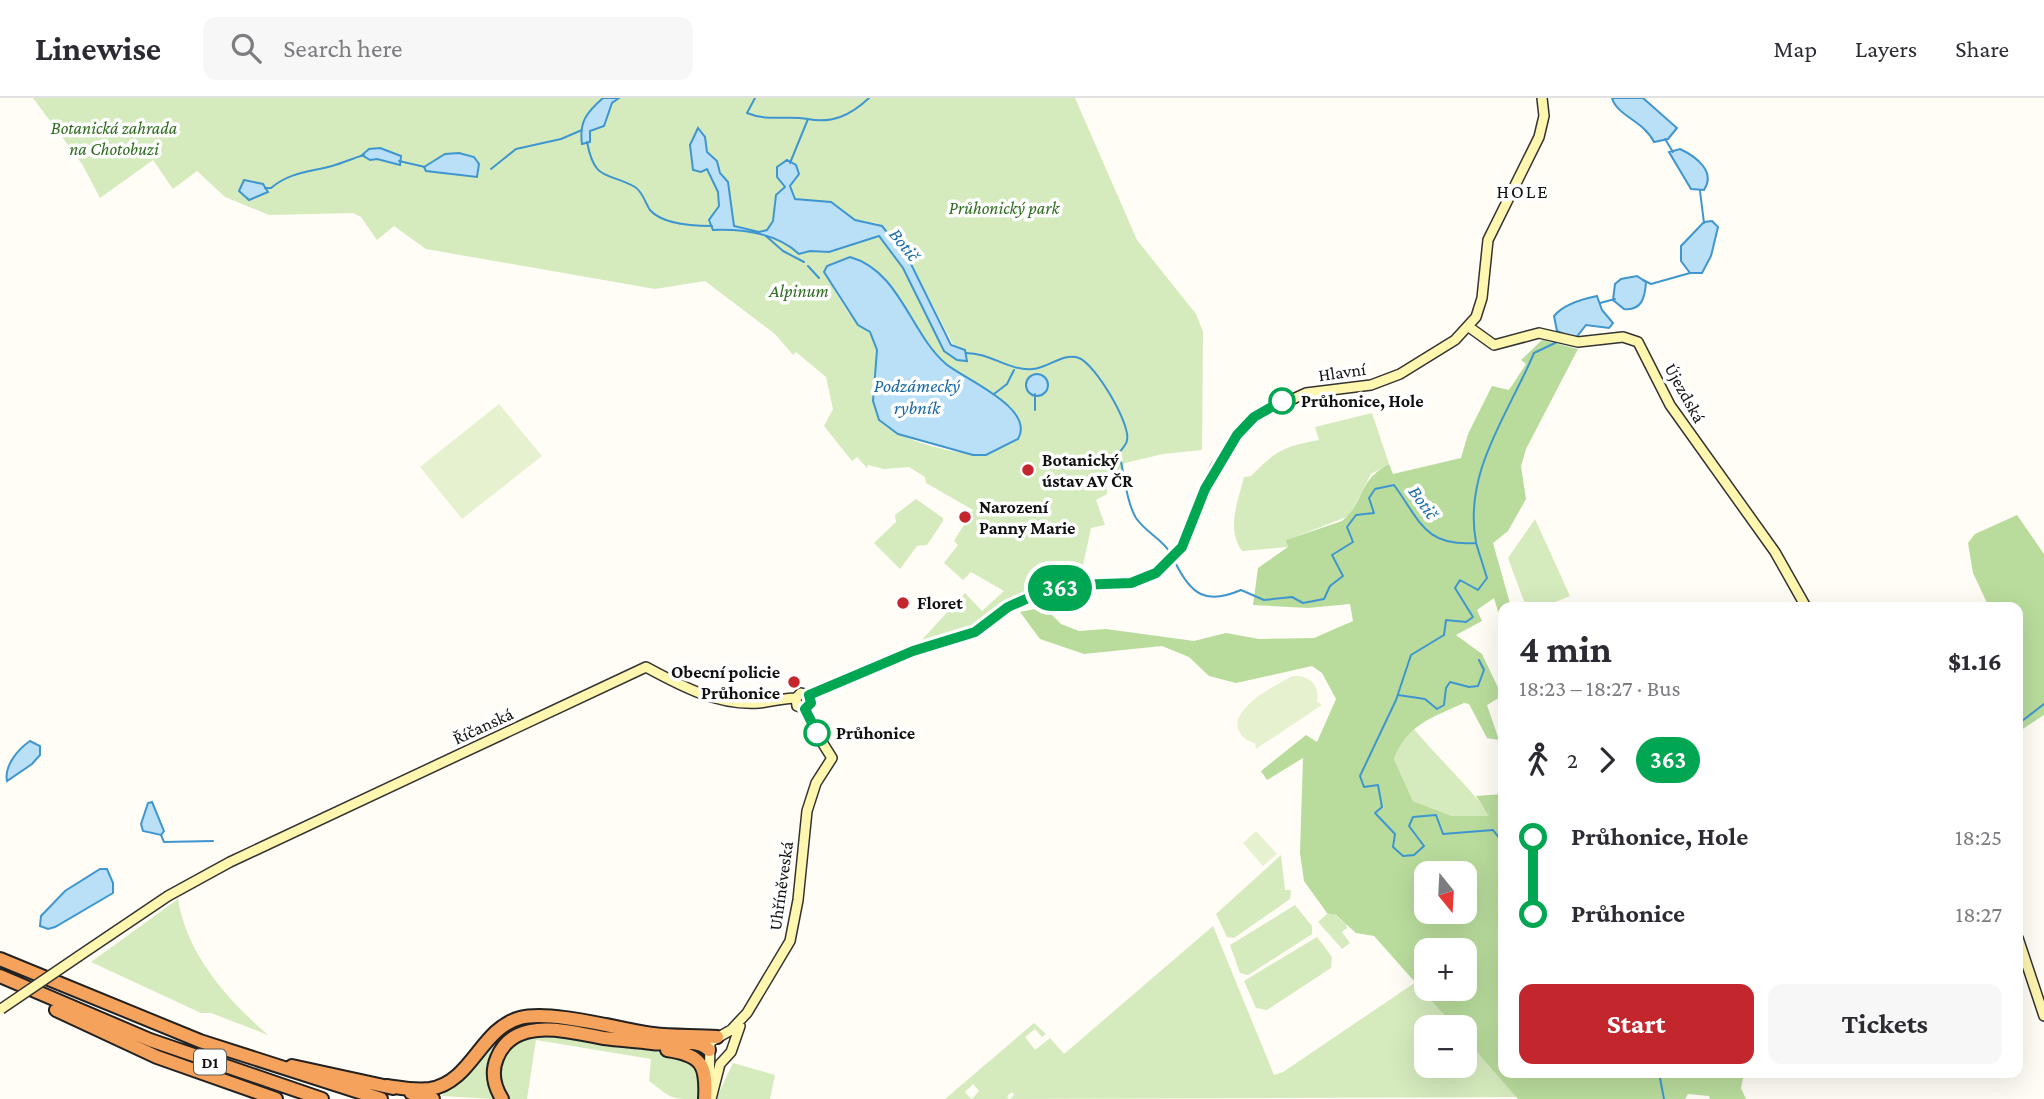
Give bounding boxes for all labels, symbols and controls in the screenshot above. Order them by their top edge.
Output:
search box [203,17,693,80]
icon: search [227,29,265,67]
text: Linewise [35,30,161,67]
text: Search here [283,34,403,63]
text: Map [1773,35,1817,62]
text: Layers [1855,35,1917,62]
text: Share [1955,35,2009,62]
park label: Botanická zahrada na Chotobuzi [51,118,178,159]
district label: HOLE [1497,181,1550,202]
park label: Průhonický park [949,198,1060,218]
water label: Botič [885,224,925,266]
park label: Alpinum [768,281,829,301]
street label: Hlavní [1317,359,1368,385]
street label: Újezdská [1660,360,1709,427]
water label: Podzámecký rybník [874,375,961,418]
marker: Průhonice, Hole [1269,388,1295,414]
place label: Průhonice, Hole [1301,391,1424,411]
place label: Botanický ústav AV ČR [1042,450,1134,491]
marker: Botanický ústav AV ČR [1020,462,1036,478]
water label: Botič [1405,482,1443,524]
place label: Narození Panny Marie [979,497,1076,538]
marker: Narození Panny Marie [957,509,973,525]
line badge: 363 [1020,565,1100,611]
text: 363 [1042,574,1078,601]
place label: Floret [917,593,963,613]
marker: Floret [895,595,911,611]
text: 4 min [1519,628,1612,670]
text: $1.16 [1948,647,2002,676]
place label: Obecní policie Průhonice [671,662,780,703]
marker: Obecní policie Průhonice [786,674,802,690]
text: 18:23 – 18:27 · Bus [1519,675,1680,701]
street label: Říčanská [450,703,516,749]
marker: Průhonice [804,720,830,746]
place label: Průhonice [836,723,915,743]
icon: walk [1519,741,1557,779]
icon: forward [1588,741,1626,779]
text: 363 [1650,746,1686,773]
text: 2 [1567,747,1578,773]
text: Průhonice, Hole [1571,822,1748,851]
text: 18:25 [1955,824,2002,850]
street label: Uhříněveská [765,840,797,932]
north arrow [1414,861,1477,924]
map controls [1414,861,1477,1078]
text: Průhonice [1571,899,1685,928]
text: 18:27 [1956,901,2002,927]
button: + [1414,938,1477,1001]
button: Start [1519,984,1754,1064]
button: Tickets [1768,984,2002,1064]
button: − [1414,1015,1477,1078]
road number: D1 [194,1050,226,1074]

